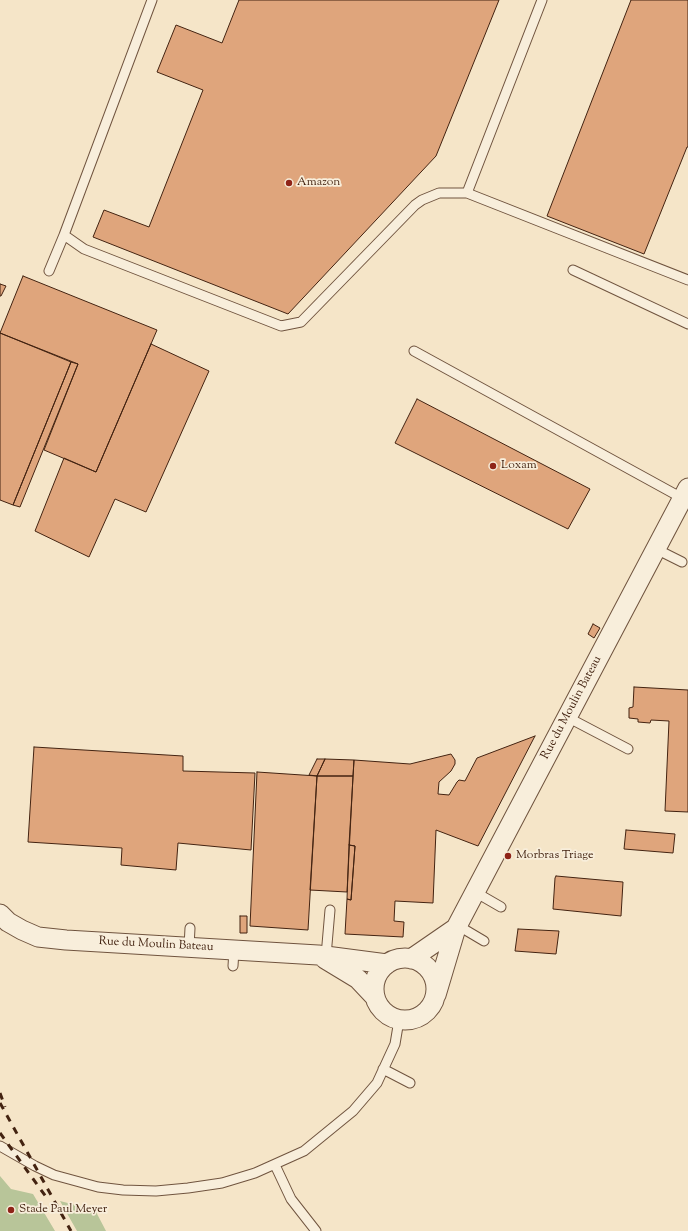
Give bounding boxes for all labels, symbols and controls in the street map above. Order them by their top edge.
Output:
place label: Amazon [297,176,340,190]
marker: Amazon [284,178,294,188]
place label: Loxam [501,459,537,473]
marker: Loxam [488,461,498,471]
street label: Rue du Moulin Bateau [539,654,605,762]
place label: Morbras Triage [516,849,594,863]
marker: Morbras Triage [503,851,513,861]
street label: Rue du Moulin Bateau [98,935,214,955]
place label: Stade Paul Meyer [19,1203,107,1217]
marker: Stade Paul Meyer [6,1205,16,1215]

